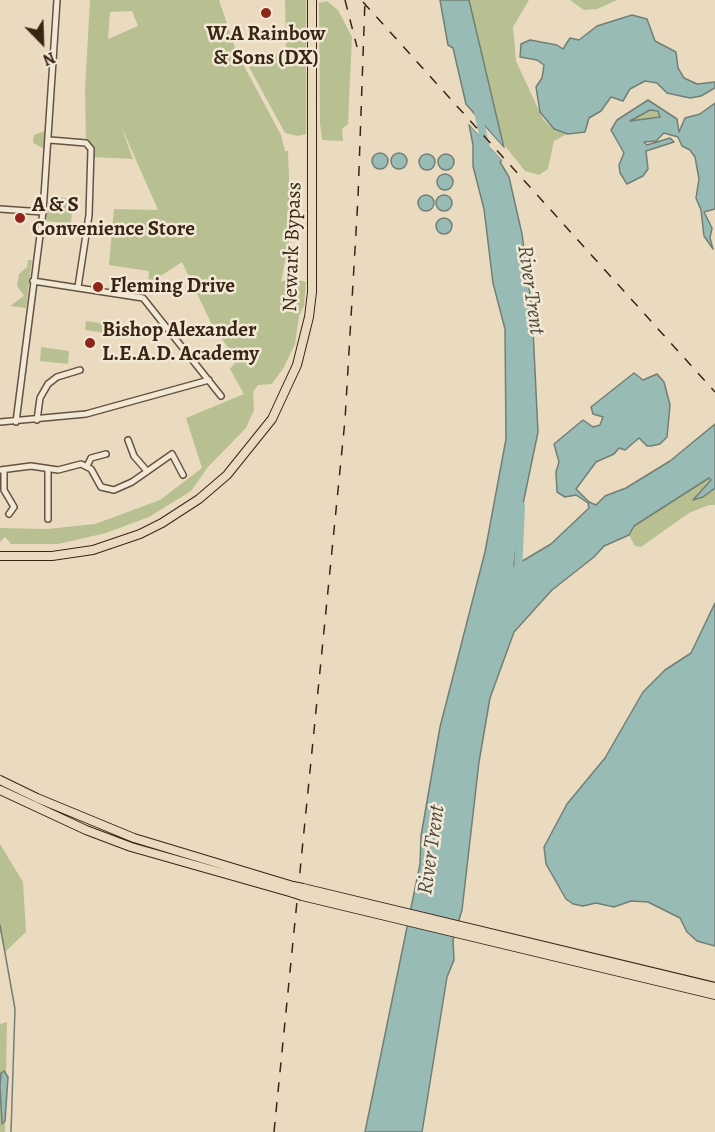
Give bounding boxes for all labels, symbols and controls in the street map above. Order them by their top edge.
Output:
marker: W.A Rainbow & Sons (DX) [259,6,273,20]
north arrow [12,12,72,72]
place label: W.A Rainbow & Sons (DX) [207,22,325,72]
text: N [39,46,59,71]
street label: Newark Bypass [278,181,308,313]
place label: A & S Convenience Store [32,193,195,243]
marker: A & S Convenience Store [13,211,27,225]
water label: River Trent [511,244,549,336]
place label: Fleming Drive [110,274,235,300]
marker: Fleming Drive [91,280,105,294]
place label: Bishop Alexander L.E.A.D. Academy [102,318,259,368]
marker: Bishop Alexander L.E.A.D. Academy [83,336,97,350]
water label: River Trent [413,804,451,896]

